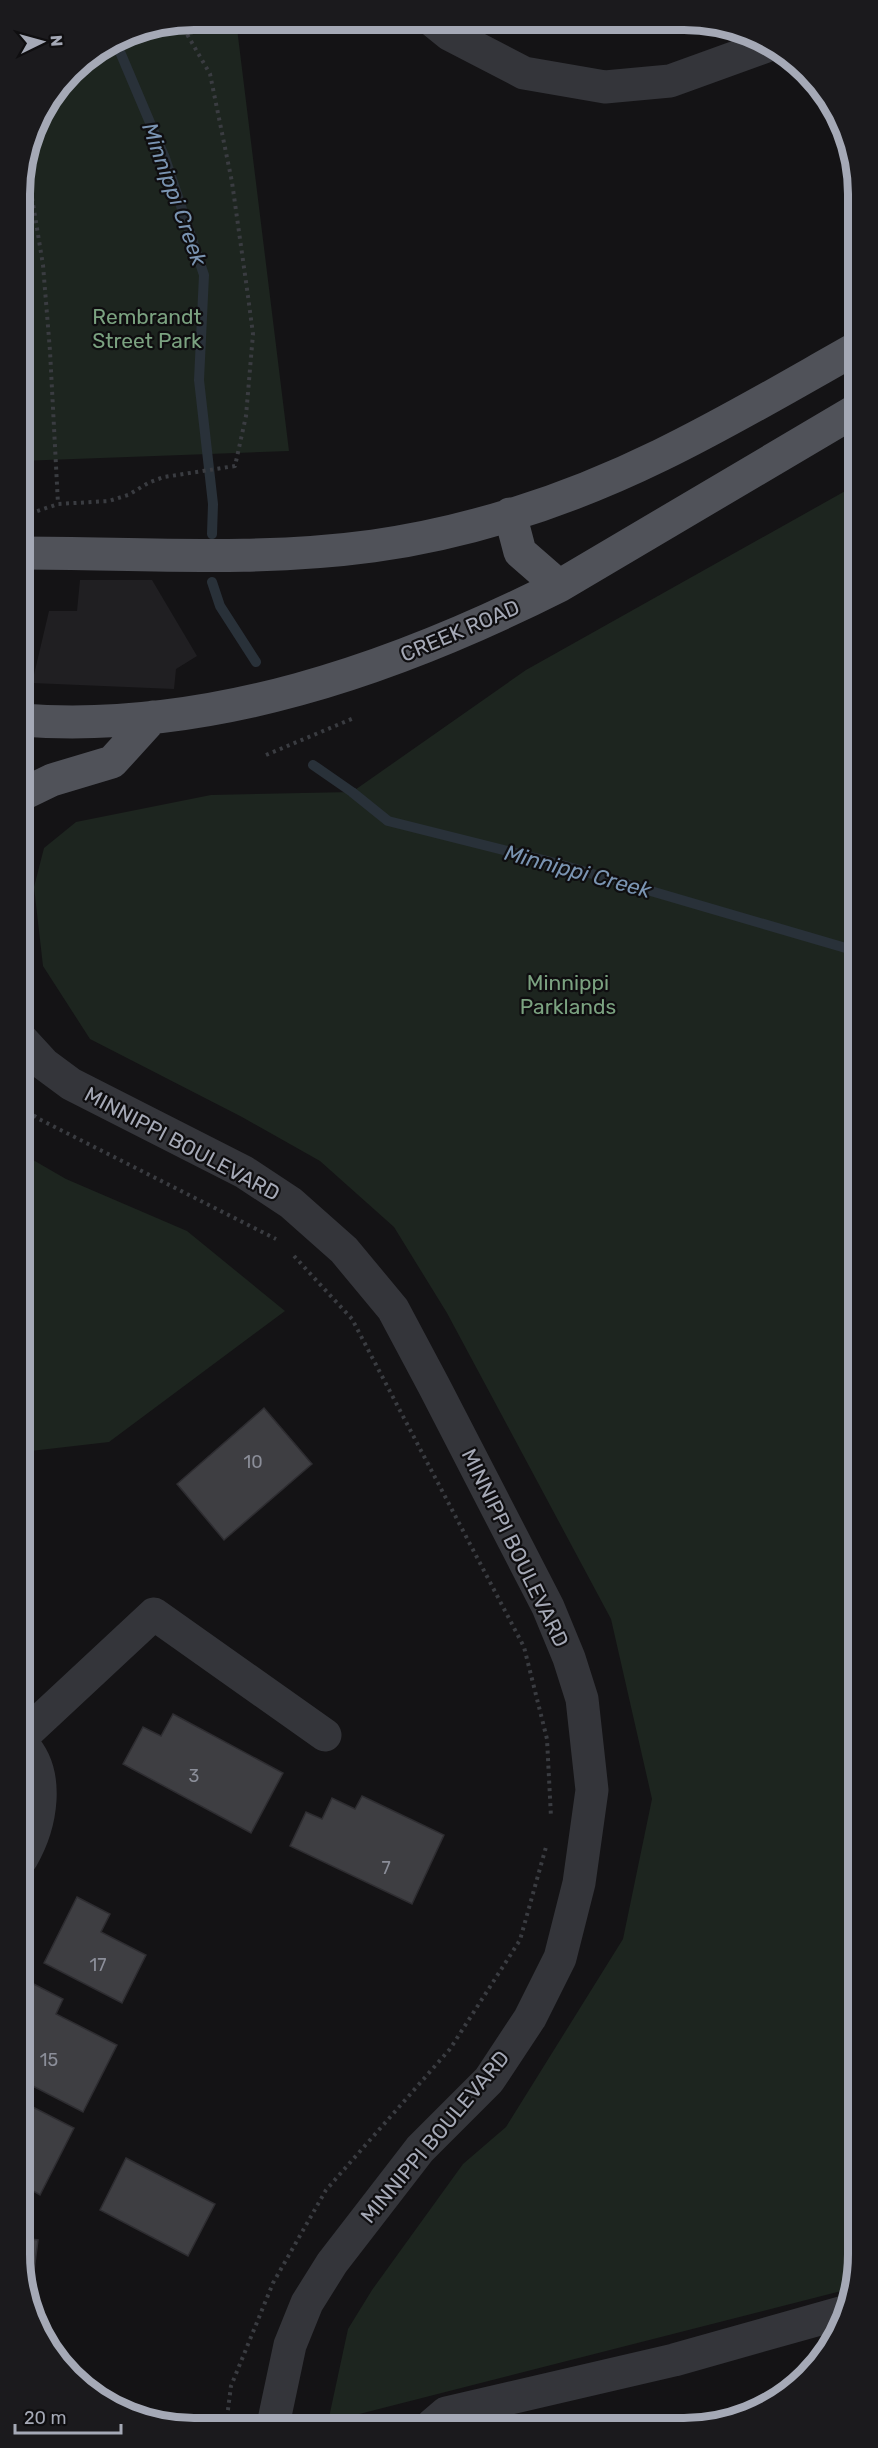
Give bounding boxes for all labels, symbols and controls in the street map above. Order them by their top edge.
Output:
north arrow [12,12,72,72]
text: N [46,34,66,47]
water label: Minnippi Creek [136,119,213,270]
park label: Rembrandt Street Park [92,304,202,353]
street label: CREEK ROAD [396,594,523,667]
water label: Minnippi Creek [502,839,655,904]
park label: Minnippi Parklands [520,970,616,1019]
street label: MINNIPPI BOULEVARD [80,1081,284,1206]
street label: MINNIPPI BOULEVARD [457,1445,574,1651]
house number: 10 [243,1451,263,1473]
house number: 3 [189,1765,199,1787]
house number: 7 [381,1857,391,1879]
house number: 17 [90,1954,106,1976]
street label: MINNIPPI BOULEVARD [355,2045,514,2228]
house number: 15 [40,2049,58,2071]
scale bar [15,2397,122,2435]
text: 20 m [24,2407,66,2429]

